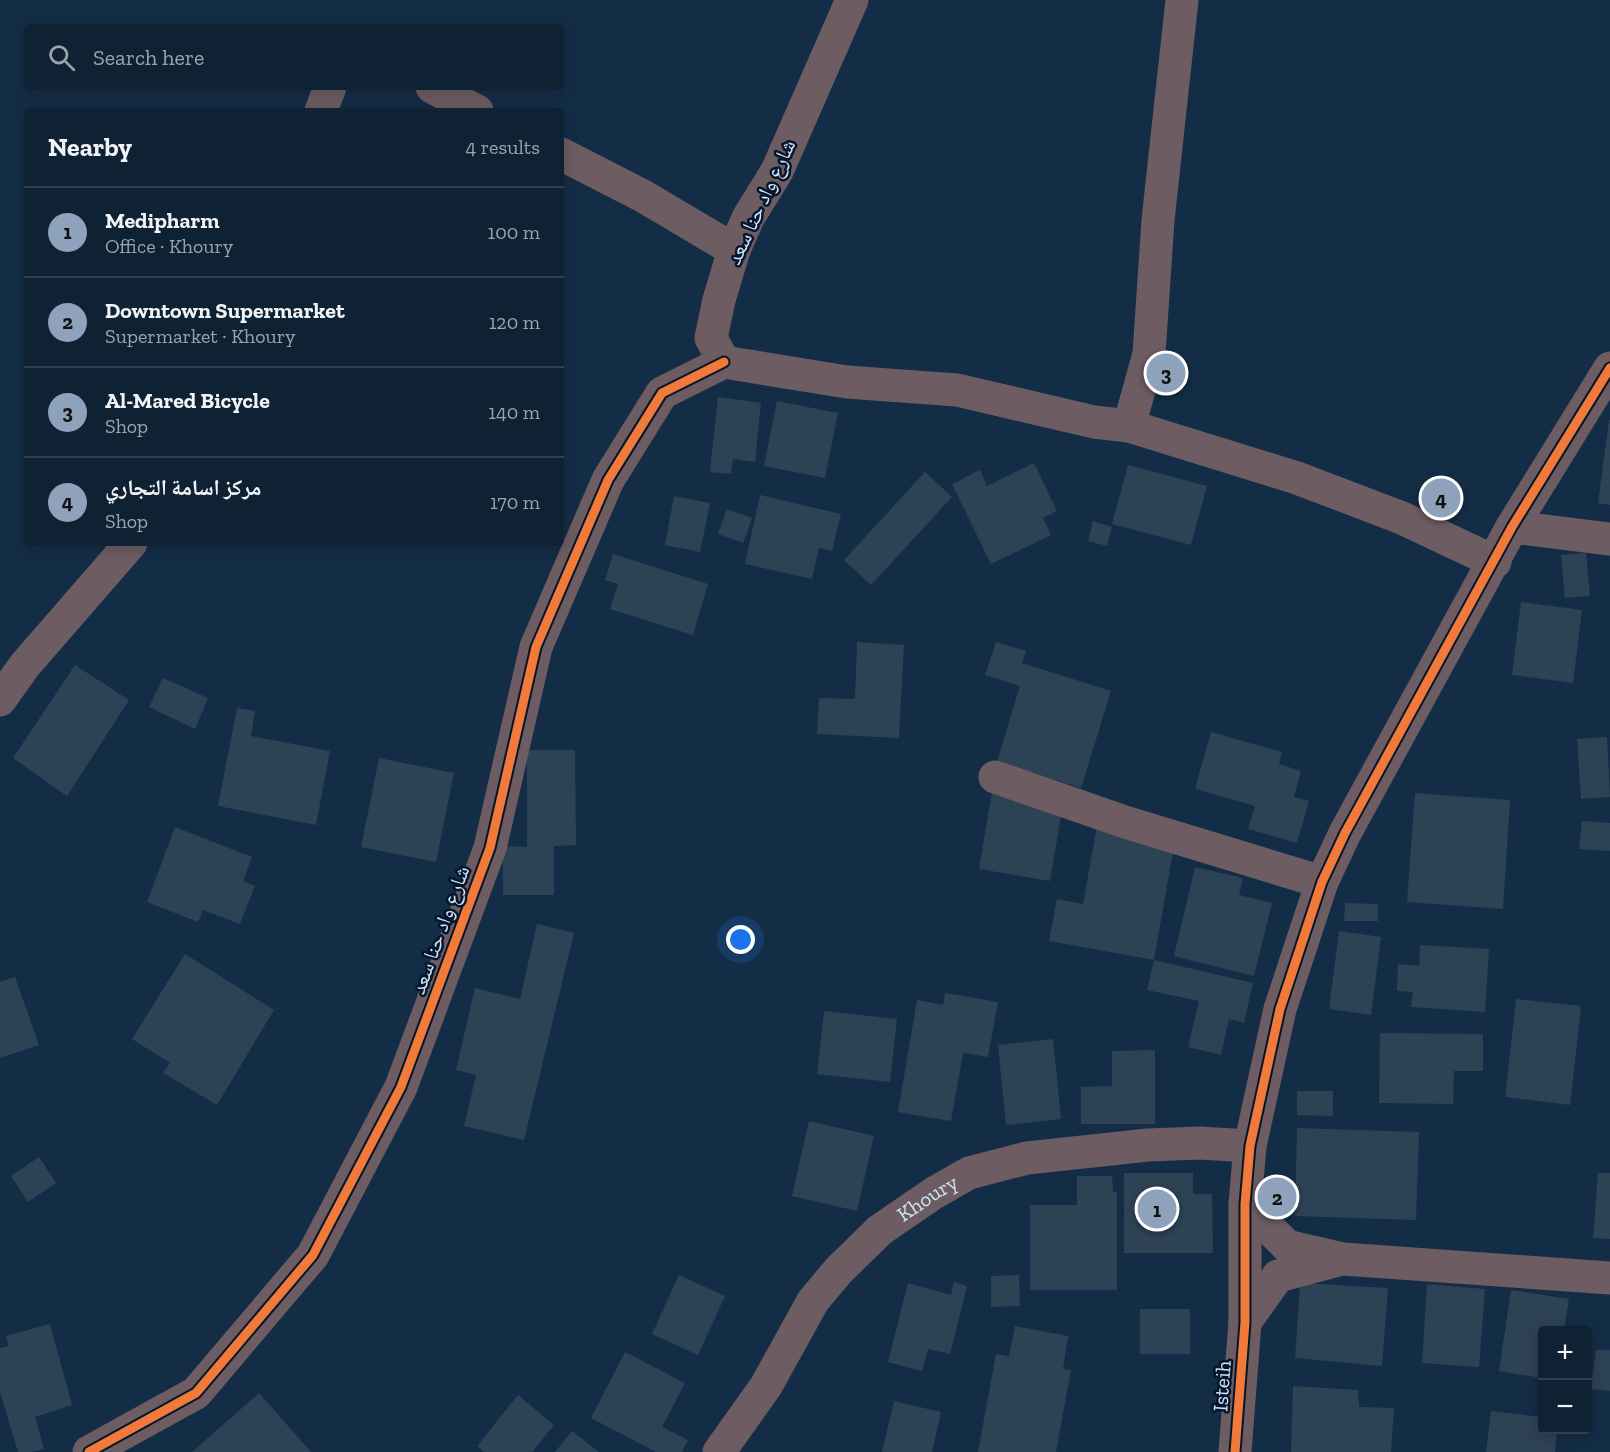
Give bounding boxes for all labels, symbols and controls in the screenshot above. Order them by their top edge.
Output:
search box [24,24,564,90]
icon: search [45,41,78,74]
text: Search here [93,44,204,71]
text: Nearby [48,131,132,163]
text: 4 results [465,135,540,159]
street label: شارع واد حنا سعد [721,135,801,269]
text: Medipharm [105,207,220,234]
text: 1 [63,220,72,244]
text: 100 m [487,220,540,244]
text: Office · Khoury [105,234,233,258]
text: Downtown Supermarket [105,297,345,324]
text: 2 [62,310,73,334]
text: 120 m [489,310,540,334]
text: Supermarket · Khoury [105,324,295,348]
pin: 3 [1146,350,1186,395]
text: Al-Mared Bicycle [105,387,270,414]
text: 3 [62,400,73,424]
text: 140 m [488,400,540,424]
text: Shop [105,414,148,438]
text: مركز اسامة التجاري [105,474,261,501]
pin: 4 [1422,476,1460,520]
text: 4 [62,490,73,514]
text: 170 m [490,490,540,514]
text: Shop [105,509,148,533]
street label: شارع واد حنا سعد [405,862,475,998]
your location [726,925,755,954]
street label: Khoury [892,1169,962,1227]
pin: 2 [1258,1174,1296,1220]
pin: 1 [1138,1186,1176,1232]
map controls [1538,1326,1592,1434]
button: + [1538,1326,1592,1380]
street label: Isteih [1207,1359,1236,1412]
button: − [1538,1380,1592,1434]

